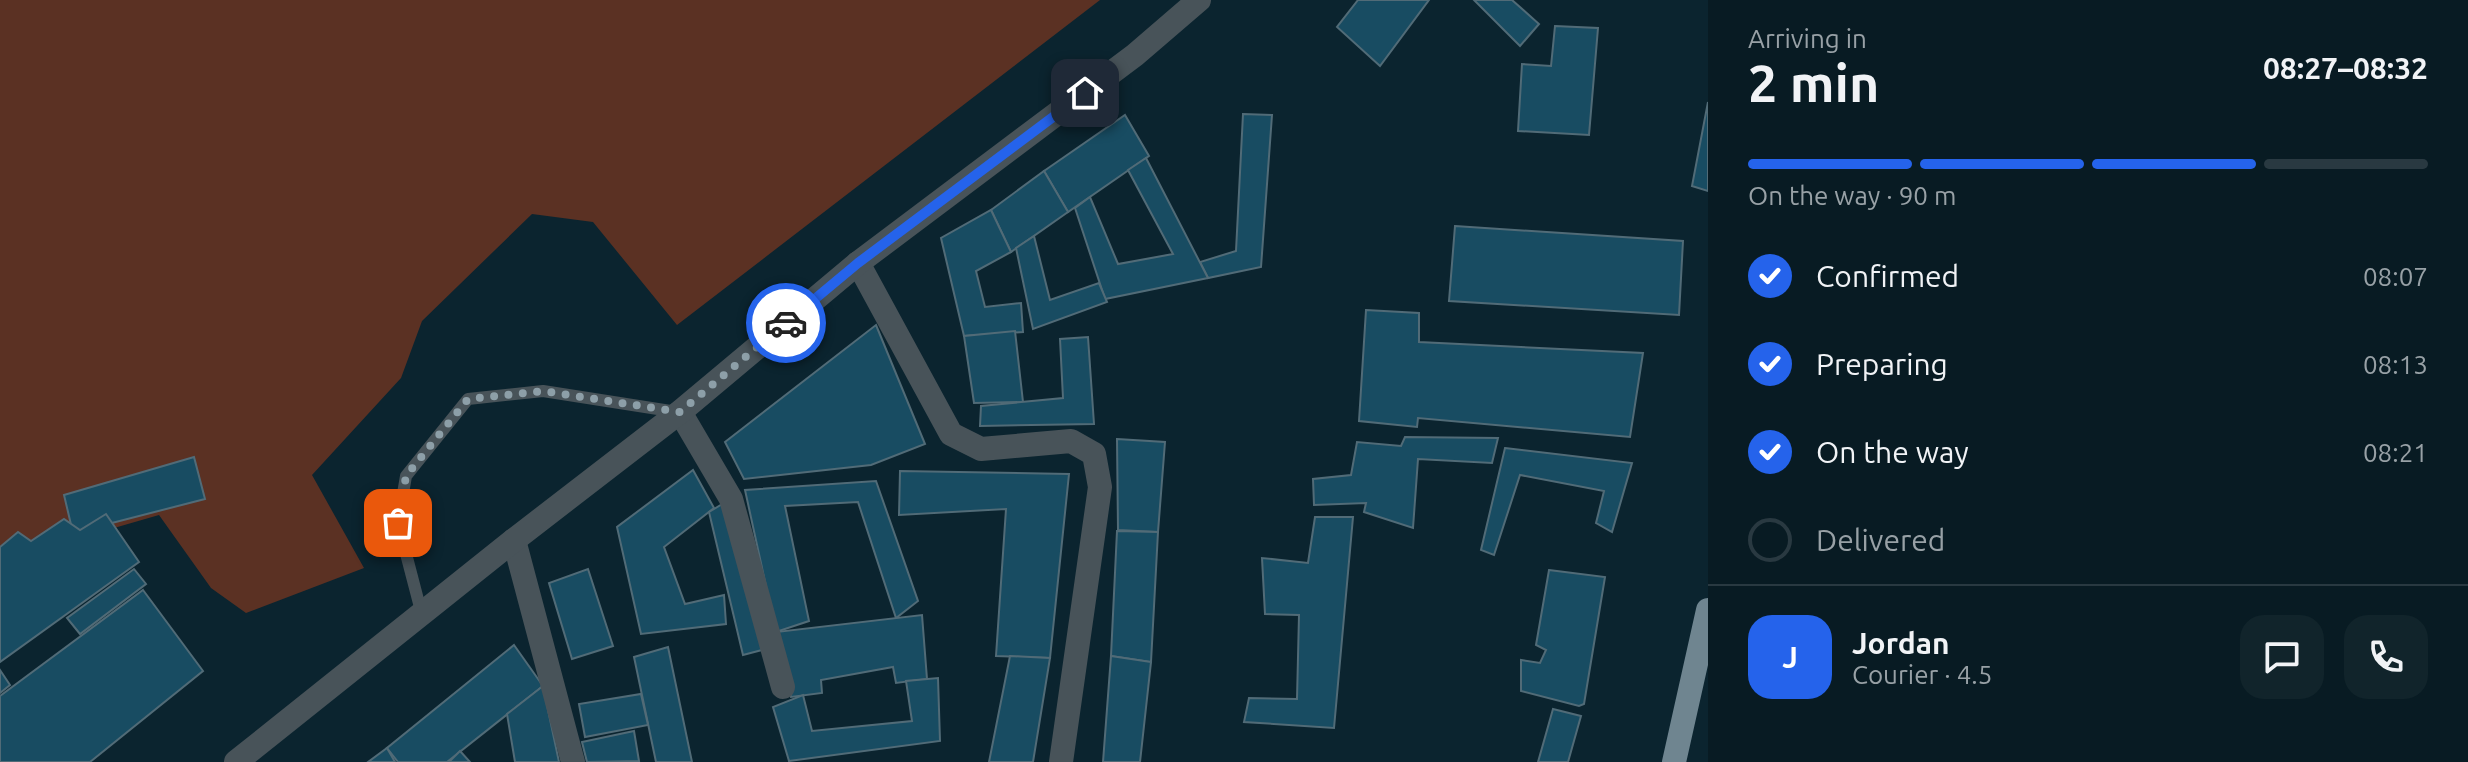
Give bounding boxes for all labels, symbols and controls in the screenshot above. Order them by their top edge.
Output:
text: Arriving in [1748,24,1867,53]
text: 08:27–08:32 [2263,51,2428,85]
text: 2 min [1748,54,1879,112]
pin [1051,59,1119,127]
icon: home [1063,71,1107,115]
text: On the way · 90 m [1748,181,1956,210]
icon: check [1748,254,1792,298]
text: Confirmed [1816,259,1959,293]
text: 08:07 [2363,262,2428,291]
courier [746,283,826,363]
icon: car [764,301,808,345]
icon: check [1748,342,1792,386]
text: Preparing [1816,347,1948,381]
text: 08:13 [2363,350,2428,379]
icon: check [1748,430,1792,474]
text: On the way [1816,435,1969,469]
text: 08:21 [2363,438,2428,467]
pin [364,489,432,557]
icon: bag [376,501,420,545]
text: Delivered [1816,523,1945,557]
button: chat [2240,615,2324,699]
button: phone [2344,615,2428,699]
text: Jordan [1852,626,1950,660]
text: J [1782,640,1798,674]
text: Courier · 4.5 [1852,660,1992,689]

